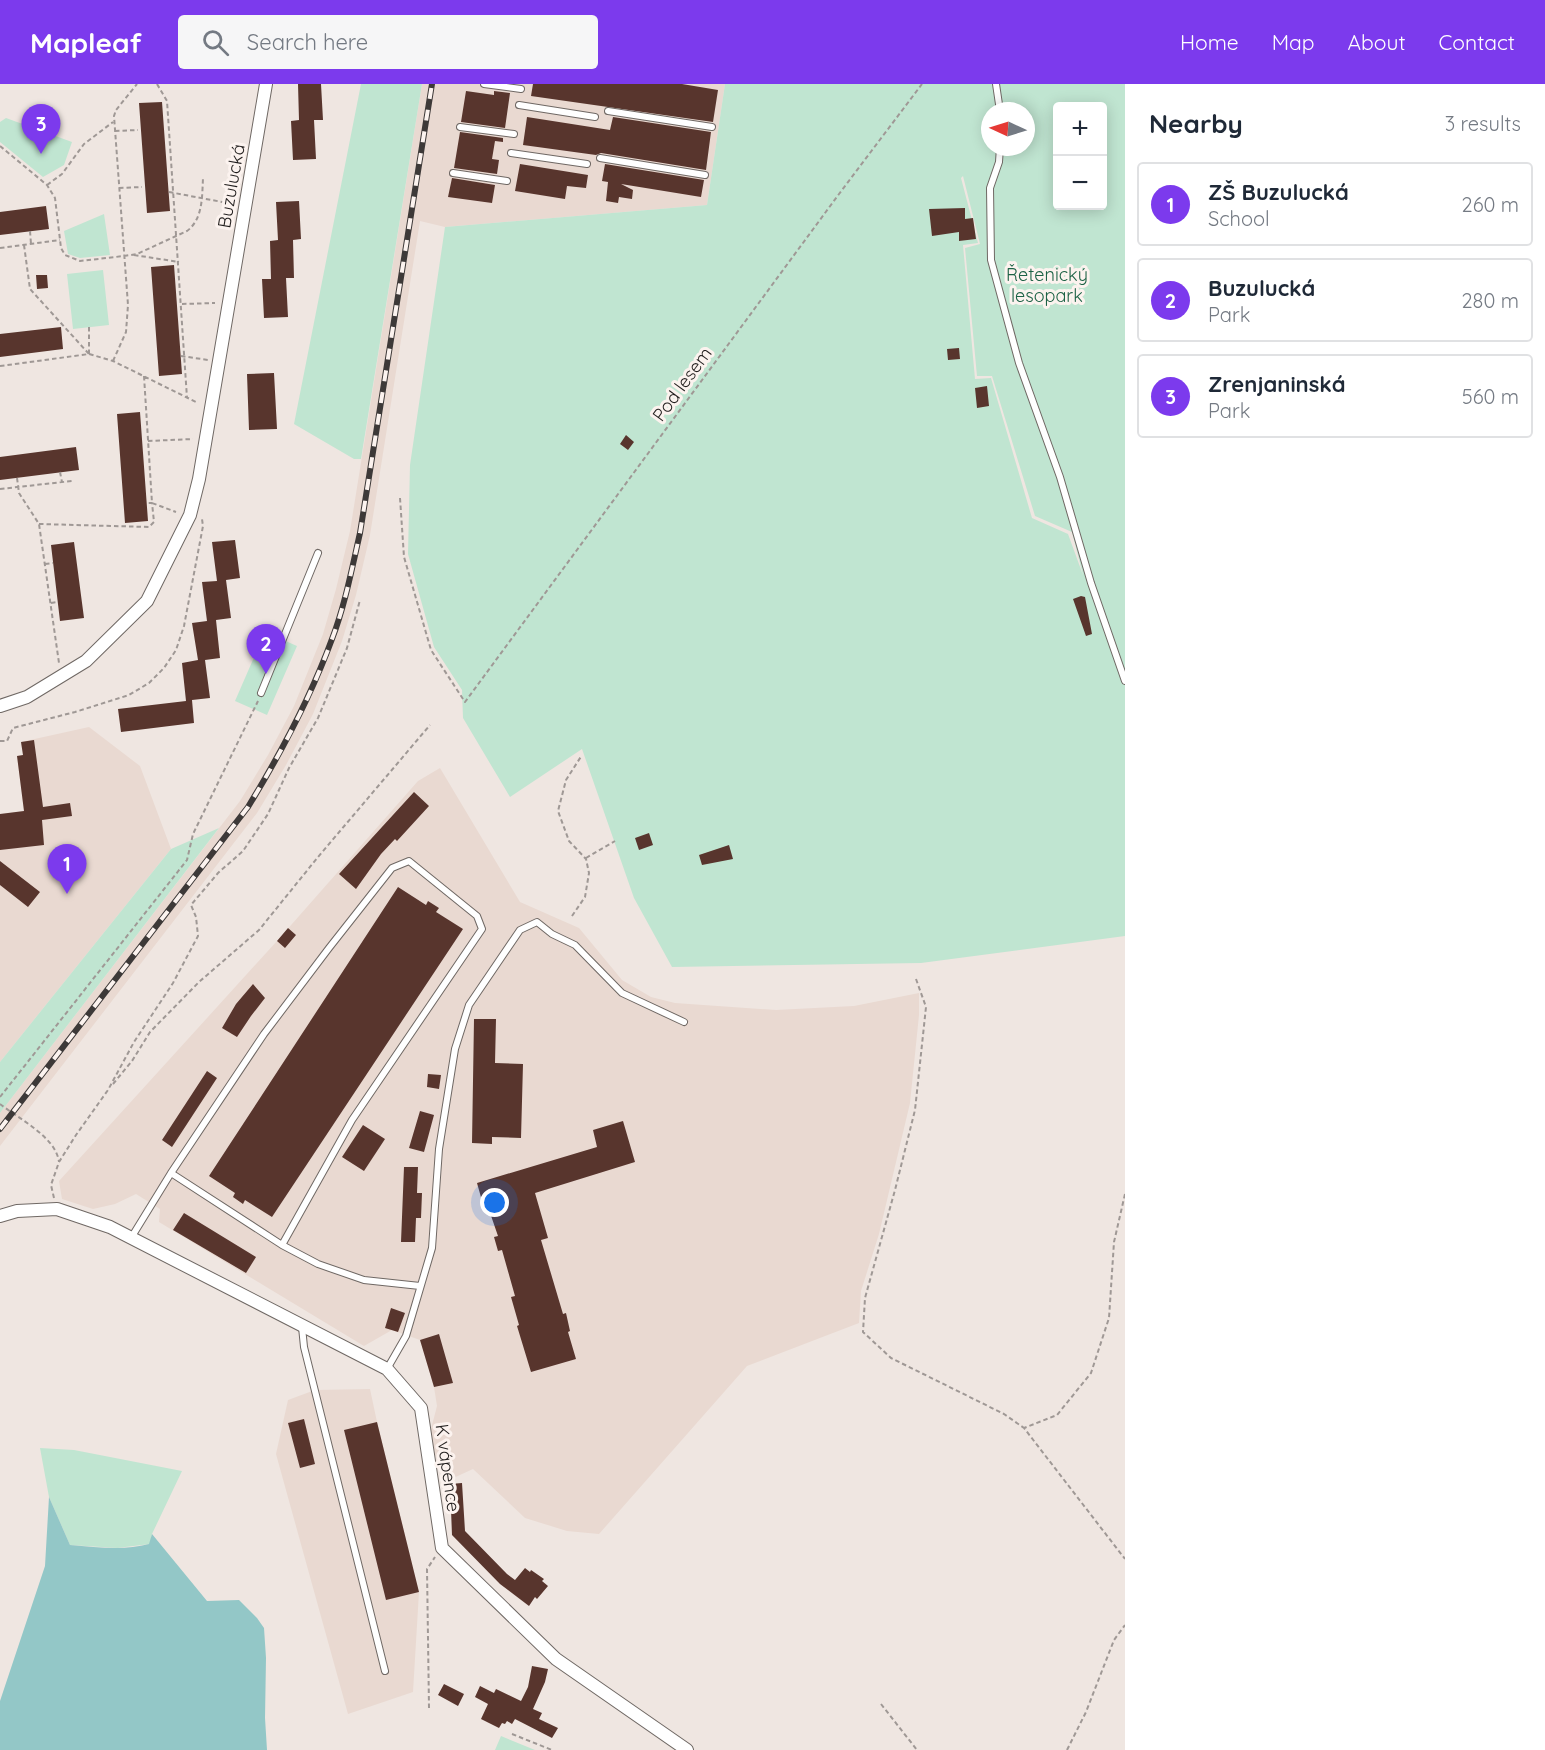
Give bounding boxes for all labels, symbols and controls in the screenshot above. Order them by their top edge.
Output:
search box [178,15,598,69]
text: Mapleaf [30,25,142,60]
icon: search [199,26,232,59]
text: Search here [247,28,368,56]
text: Home [1180,29,1239,55]
text: Map [1272,29,1315,55]
text: About [1348,29,1406,55]
text: Contact [1439,29,1515,55]
north arrow [981,102,1035,156]
map controls [1053,102,1107,210]
button: + [1053,102,1107,156]
pin: 3 [22,104,60,154]
text: Nearby [1149,107,1243,140]
text: 3 results [1445,111,1521,136]
street label: Buzulucká [212,142,250,230]
button: − [1053,156,1107,210]
text: ZŠ Buzulucká [1208,178,1349,206]
text: 1 [1167,192,1174,217]
text: 260 m [1462,192,1519,217]
text: School [1208,206,1270,231]
park label: Řetenický lesopark [1006,263,1088,307]
text: Buzulucká [1208,274,1315,302]
text: 2 [1165,288,1176,313]
text: 280 m [1462,288,1519,313]
text: Park [1208,302,1250,327]
street label: Pod lesem [647,342,717,426]
text: Zrenjaninská [1208,370,1346,398]
text: 3 [1165,384,1176,409]
text: 560 m [1462,384,1519,409]
text: Park [1208,398,1250,423]
pin: 2 [246,624,286,674]
pin: 1 [48,844,86,894]
your location [480,1188,509,1217]
street label: K vápence [430,1423,466,1513]

